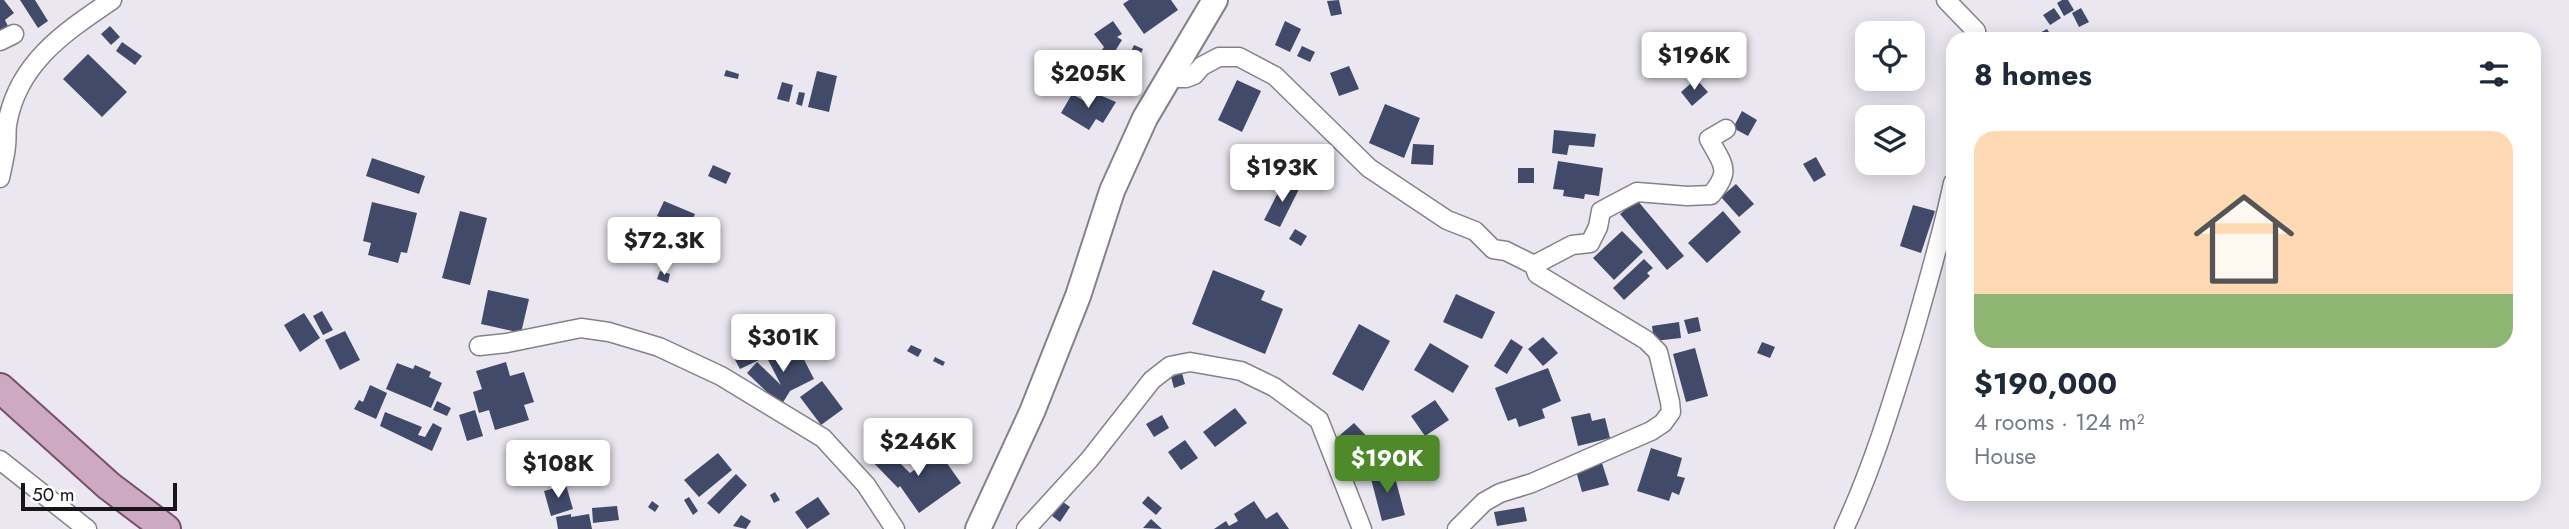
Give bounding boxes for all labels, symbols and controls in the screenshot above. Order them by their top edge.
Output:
map controls [1855,21,1925,175]
button: locate [1855,21,1925,91]
pin: $196K [1645,32,1743,92]
text: $196K [1658,38,1730,72]
pin: $205K [1039,50,1137,110]
text: 8 homes [1974,53,2092,96]
icon: filters [2475,55,2513,93]
text: $205K [1050,56,1126,90]
button: layers [1855,105,1925,175]
pin: $193K [1233,144,1331,204]
text: $193K [1246,150,1318,184]
icon: home [2181,176,2307,302]
pin: $72.3K [607,218,721,277]
text: $72.3K [623,223,705,257]
pin: $301K [734,314,832,374]
text: $301K [747,320,819,354]
text: $190,000 [1974,362,2117,405]
text: 4 rooms · 124 m² [1974,405,2145,439]
pin: $246K [869,419,967,478]
text: $246K [880,424,956,458]
pin: $190K [1338,435,1436,495]
text: House [1974,439,2036,473]
pin: $108K [509,440,607,500]
text: $190K [1351,441,1423,475]
text: $108K [522,446,594,480]
scale bar [21,480,177,512]
text: 50 m [32,481,75,508]

